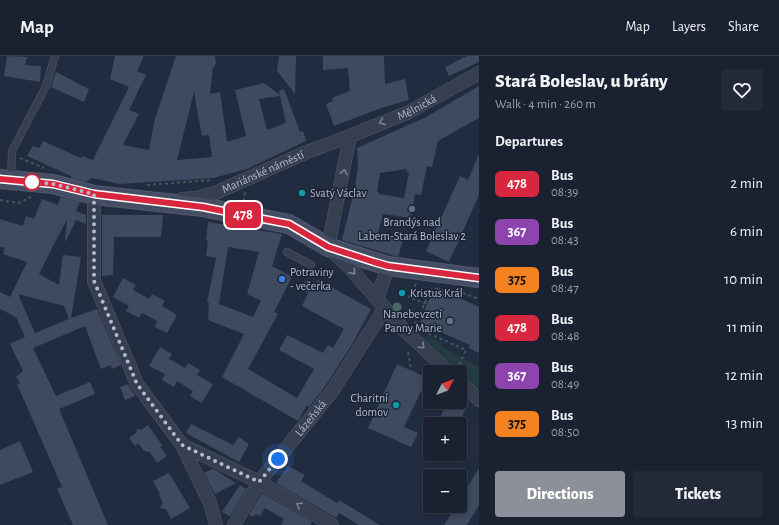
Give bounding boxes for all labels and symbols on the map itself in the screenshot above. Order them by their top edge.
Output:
street label: Mělnická [395,92,439,122]
one-way arrow [379,118,386,126]
street label: Mariánské náměstí [220,148,306,195]
one-way arrow [339,169,347,175]
unlabelled marker [23,173,41,191]
place label: Svatý Václav [310,187,367,200]
marker: Svatý Václav [297,188,307,198]
line badge: 478 [220,202,266,228]
marker: Brandýs nad Labem-Stará Boleslav 2 [407,204,417,214]
place label: Brandýs nad Labem-Stará Boleslav 2 [358,216,466,242]
place label: Potraviny - večerka [290,266,334,292]
one-way arrow [349,267,356,275]
marker: Potraviny - večerka [277,274,287,284]
place label: Kristus Král [410,287,463,299]
marker: Kristus Král [397,288,407,298]
place label: Nanebevzetí Panny Marie [383,308,442,335]
marker: Nanebevzetí Panny Marie [445,316,455,326]
one-way arrow [417,342,424,349]
north arrow [423,365,467,409]
place label: Charitní domov [350,392,388,418]
street label: Lázeňská [293,397,329,438]
marker: Charitní domov [391,400,401,410]
your location [268,449,288,469]
one-way arrow [296,503,303,510]

